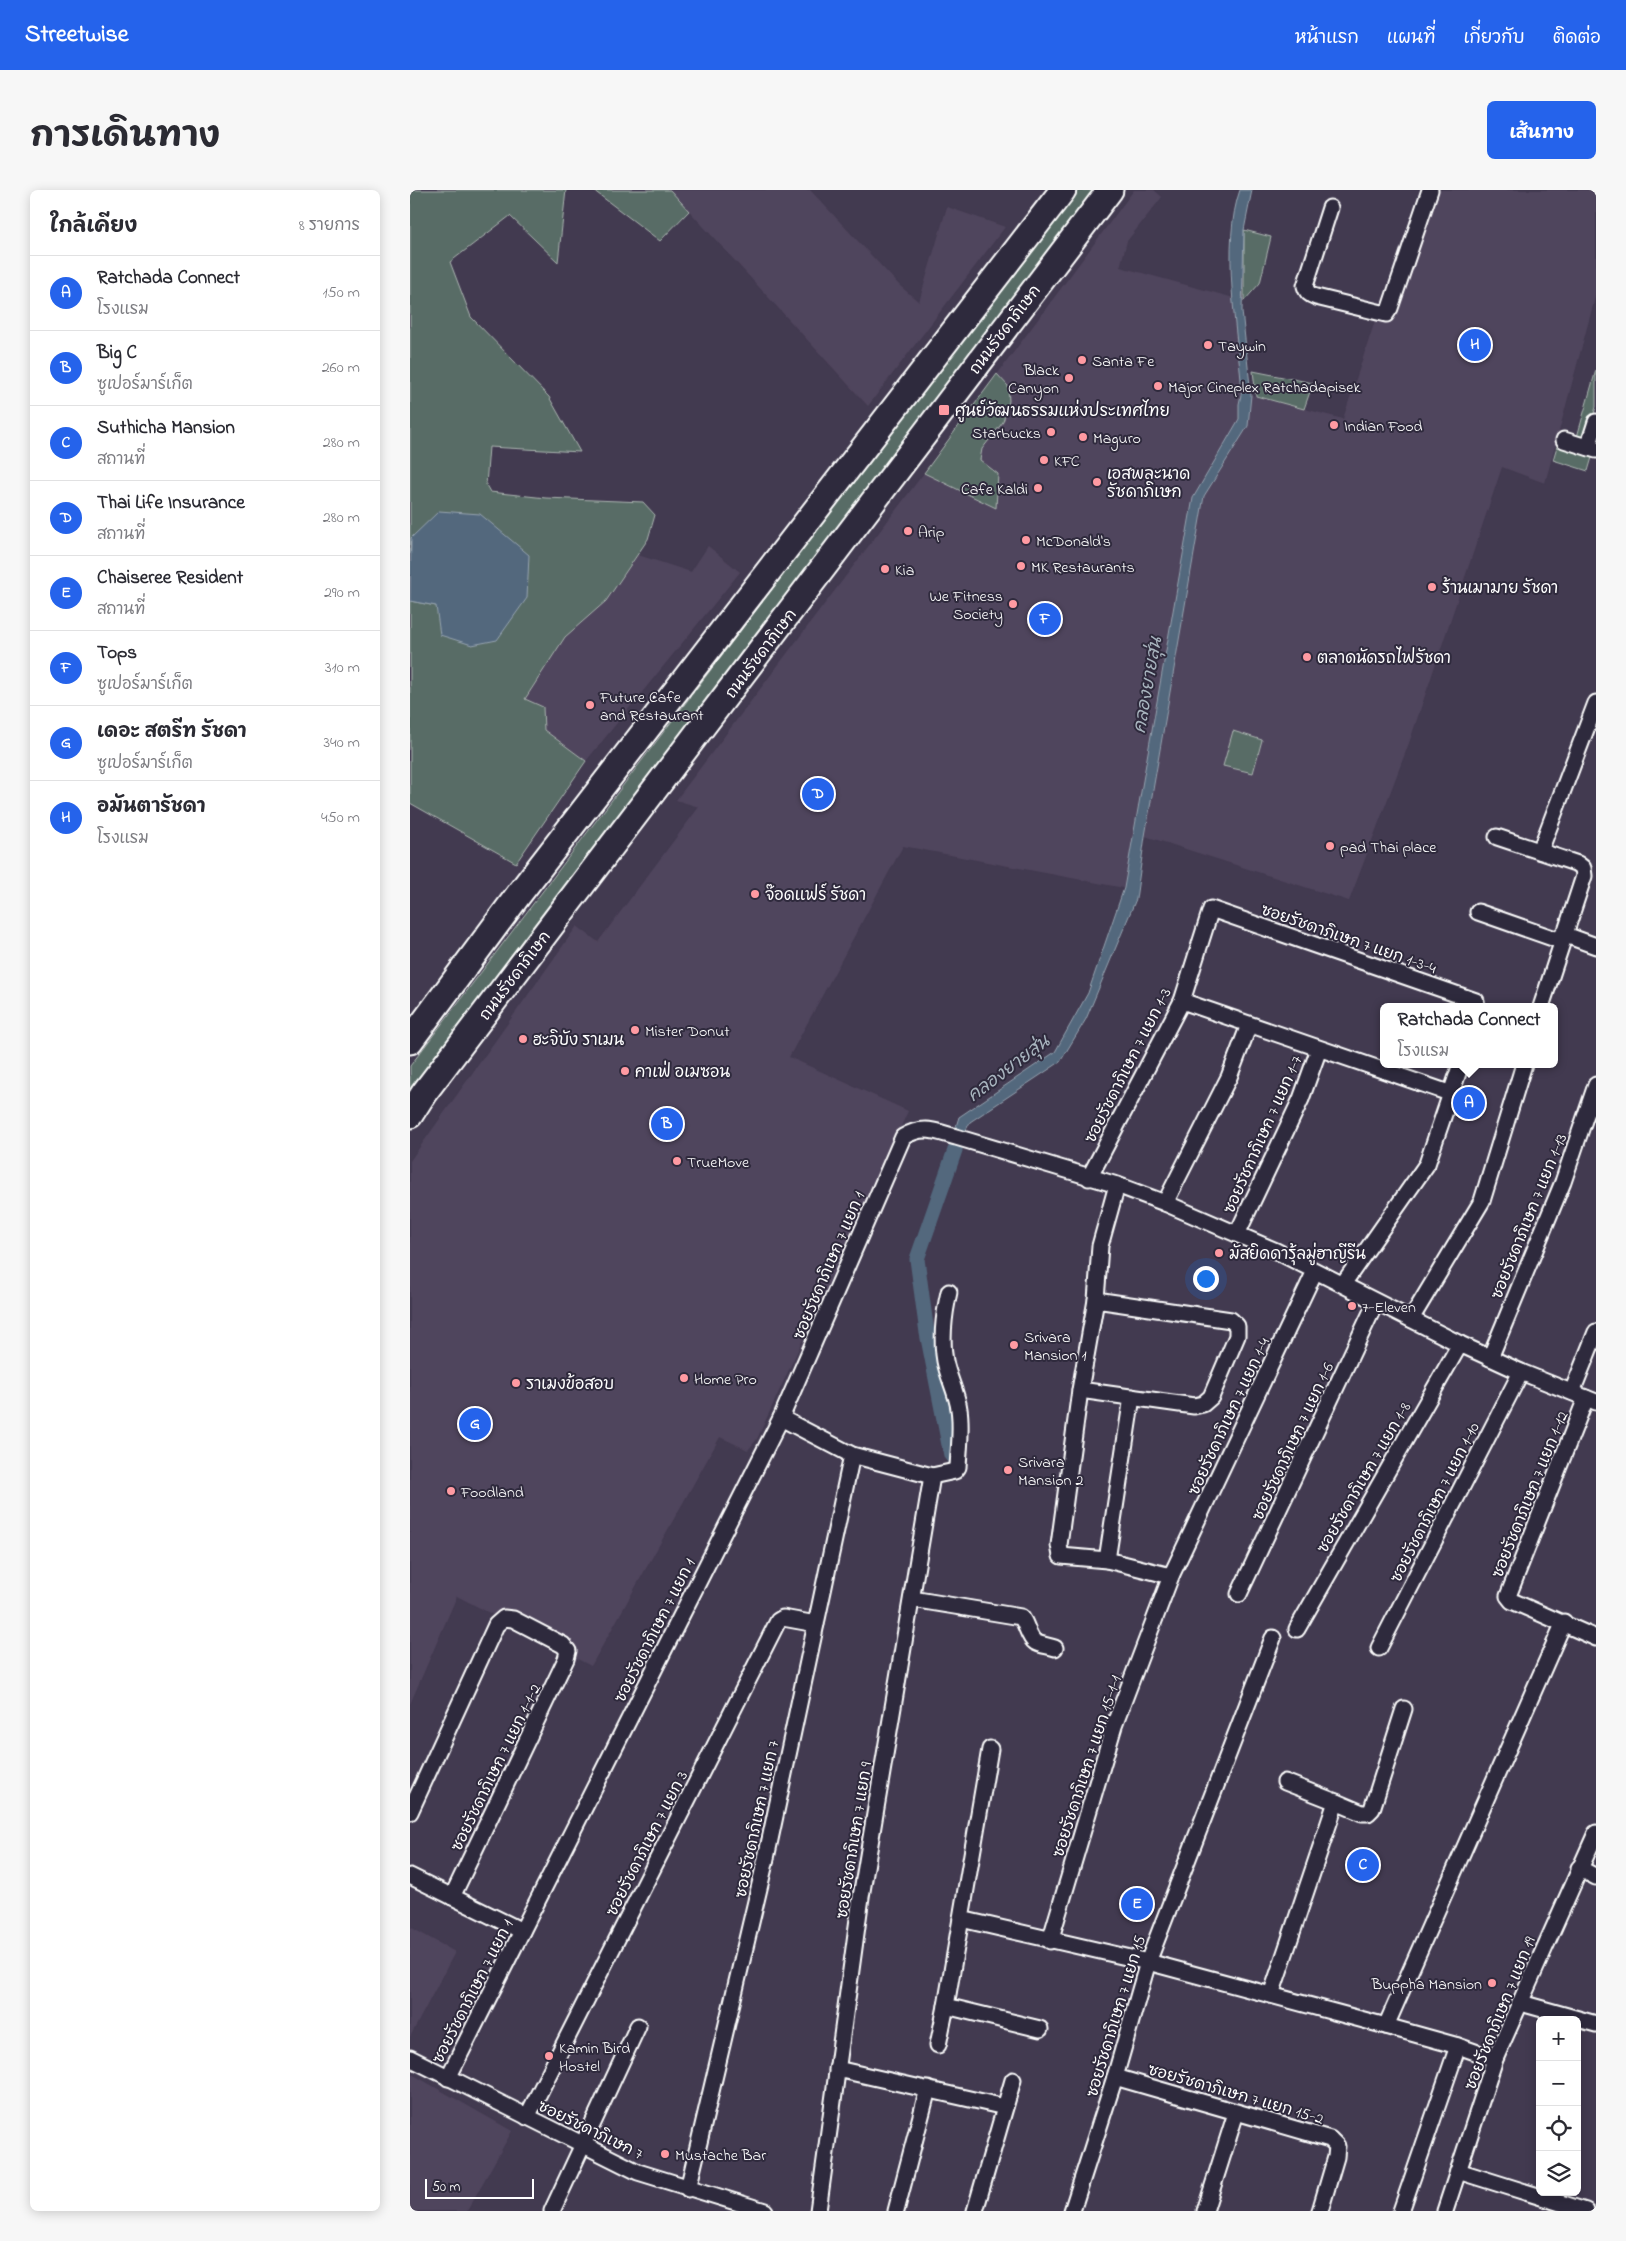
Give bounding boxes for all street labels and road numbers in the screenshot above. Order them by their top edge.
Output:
street label: ถนนรัชดาภิเษก [964,280,1047,380]
street label: ถนนรัชดาภิเษก [720,604,803,704]
street label: ซอยรัชดาภิเษก 7 แยก 1-3-4 [1257,899,1440,981]
street label: ถนนรัชดาภิเษก [474,926,557,1026]
street label: ซอยรัชดาภิเษก 7 แยก 1-3 [1079,984,1178,1148]
street label: ซอยรัชกาภิเษก 7 แยก 1-7 [1218,1052,1310,1218]
street label: ซอยรัชดาภิเษก 7 แยก 1-13 [1486,1130,1574,1303]
street label: ซอยรัชดาภิเษก 7 แยก 1 [788,1188,872,1344]
street label: ซอยรัชดาภิเษก 7 แยก 1-4 [1183,1334,1277,1500]
street label: ซอยรัชดาภิเษก 7 แยก 1-6 [1247,1359,1341,1525]
street label: ซอยรัชดาภิเษก 7 แยก 1-8 [1312,1398,1418,1558]
street label: ซอยรัชดาภิเษก 7 แยก 1-12 [1486,1408,1575,1582]
street label: ซอยรัชดาภิเษก 7 แยก 1-10 [1385,1419,1487,1587]
street label: ซอยรัชดาภิเษก 7 แยก 1 [609,1555,703,1707]
street label: ซอยรัชดาภิเษก 7 แยก 15-1-1 [1047,1672,1129,1861]
street label: ซอยรัชดาภิเษก 7 แยก 1-1-2 [446,1680,548,1856]
street label: ซอยรัชดาภิเษก 7 แยก 7 [730,1738,786,1900]
street label: ซอยรัชดาภิเษก 7 แยก 9 [831,1760,879,1920]
street label: ซอยรัชดาภิเษก 7 แยก 3 [601,1767,695,1921]
street label: ซอยรัชดาภิเษก 7 แยก 1 [427,1916,521,2068]
street label: ซอยรัชดาภิเษก 7 แยก 15 [1081,1933,1153,2100]
street label: ซอยรัชดาภิเษก 7 แยก 19 [1459,1933,1543,2094]
street label: ซอยรัชดาภิเษก 7 แยก 15-2 [1145,2058,1326,2132]
street label: ซอยรัชดาภิเษก 7 [533,2095,647,2167]

